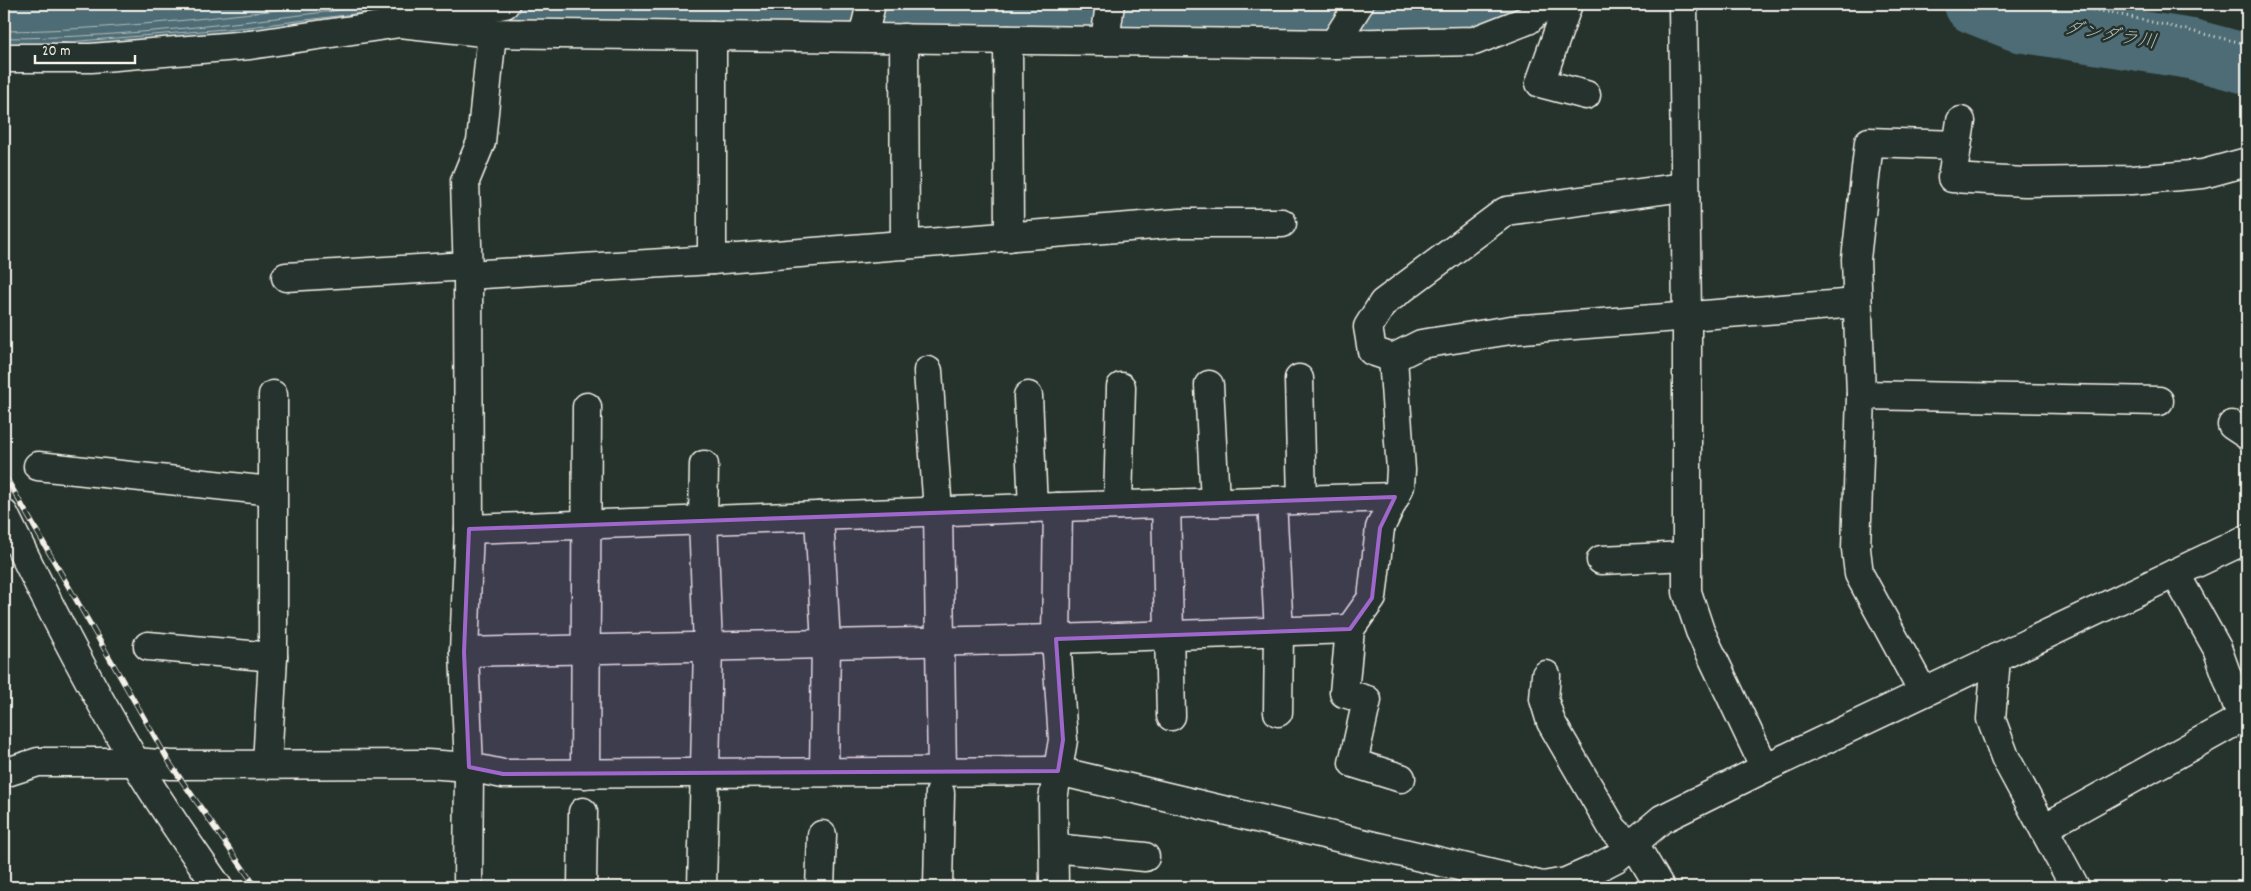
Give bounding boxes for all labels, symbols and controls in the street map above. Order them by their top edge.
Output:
water label: ダンダラ川 [2061,16,2159,58]
scale bar [35,32,135,64]
text: 20 m [42,41,70,63]

